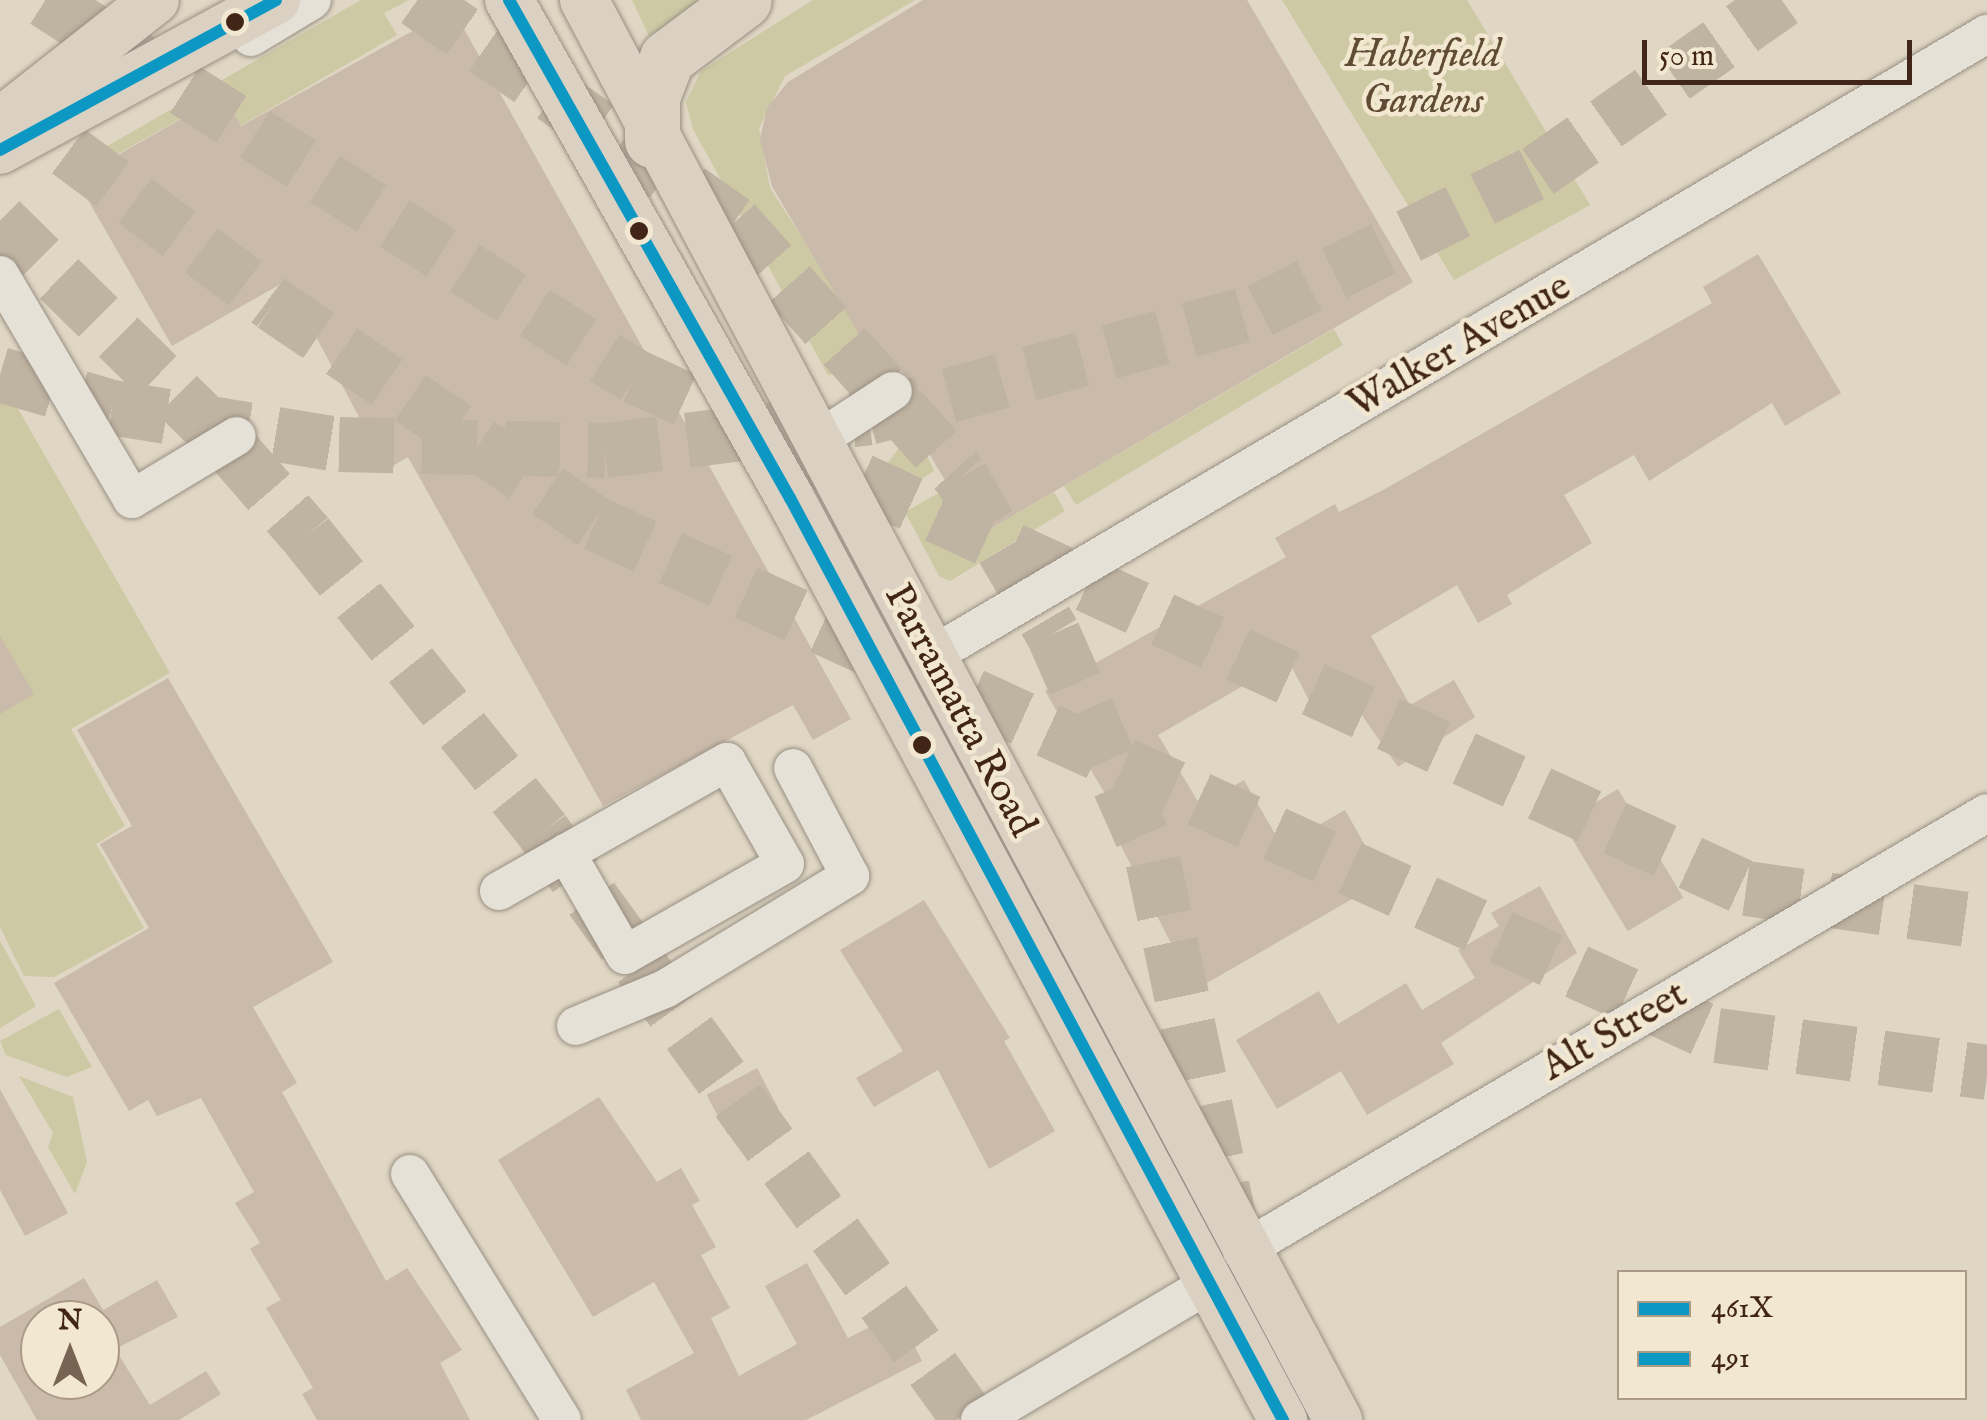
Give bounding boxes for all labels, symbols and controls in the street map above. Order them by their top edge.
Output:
unlabelled marker [225,12,245,32]
scale bar [1647,20,1917,82]
park label: Haberfield Gardens [1345,32,1501,126]
text: 50 m [1659,38,1714,76]
unlabelled marker [629,221,649,241]
street label: Walker Avenue [1340,264,1580,430]
street label: Parramatta Road [872,577,1046,845]
unlabelled marker [912,735,932,755]
street label: Alt Street [1534,971,1696,1093]
legend [1617,1270,1967,1400]
text: 461X [1711,1290,1774,1328]
north arrow [20,1300,120,1400]
text: N [58,1304,82,1339]
text: 491 [1711,1340,1750,1378]

